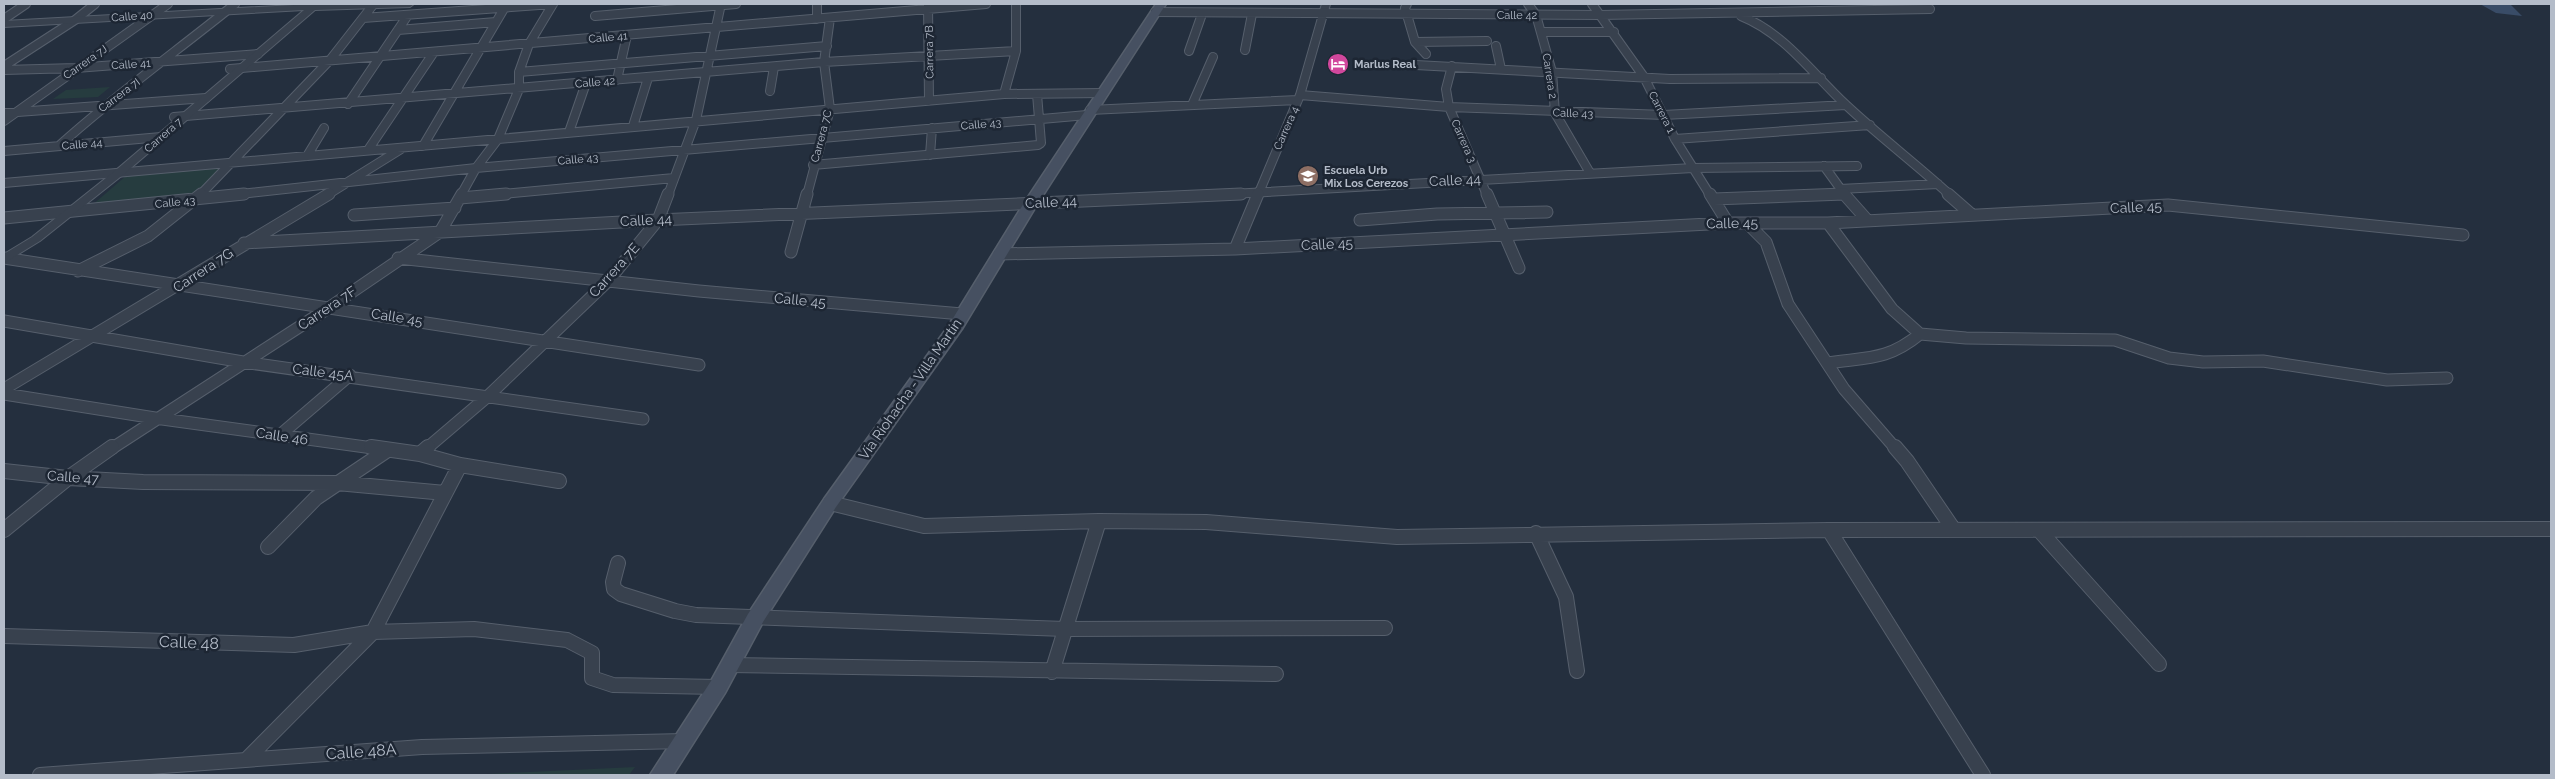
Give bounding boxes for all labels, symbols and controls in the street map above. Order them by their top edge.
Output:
street label: Calle 40 [111,9,153,24]
street label: Calle 42 [1497,9,1538,22]
street label: Carrera 7B [923,25,936,79]
street label: Calle 41 [588,29,629,46]
street label: Carrera 7J [61,43,110,82]
hotel icon: Marlus Real [1326,52,1350,76]
street label: Carrera 2 [1539,52,1560,100]
street label: Calle 41 [111,57,151,72]
place label: Marlus Real [1354,58,1416,71]
street label: Calle 42 [574,74,616,91]
street label: Carrera 7I [96,76,143,115]
street label: Carrera 1 [1646,89,1678,135]
street label: Carrera 4 [1271,104,1302,152]
street label: Calle 43 [1552,106,1594,121]
street label: Carrera 7C [808,108,835,164]
street label: Carrera 7 [142,115,185,155]
street label: Calle 43 [960,116,1002,133]
street label: Carrera 3 [1448,118,1479,165]
street label: Calle 44 [61,136,103,153]
street label: Calle 43 [557,151,599,168]
school or university icon: Escuela Urb Mix Los Cerezos [1296,164,1320,188]
place label: Escuela Urb Mix Los Cerezos [1324,164,1409,190]
street label: Calle 44 [1429,171,1482,189]
street label: Calle 44 [1025,193,1078,211]
street label: Calle 43 [154,194,196,211]
street label: Calle 45 [2110,198,2163,216]
street label: Calle 44 [620,211,673,229]
street label: Calle 45 [1706,215,1758,231]
street label: Calle 45 [1301,235,1354,253]
street label: Carrera 7E [586,240,642,300]
street label: Carrera 7G [170,245,236,295]
street label: Carrera 7F [295,283,359,333]
street label: Calle 45 [773,290,827,310]
street label: Calle 45 [370,305,424,329]
street label: Vía Riohacha - Villa Martín [855,316,965,462]
street label: Calle 45A [292,360,355,384]
street label: Calle 46 [255,424,309,448]
street label: Calle 47 [47,467,100,487]
street label: Calle 48 [159,632,219,653]
street label: Calle 48A [325,740,397,763]

